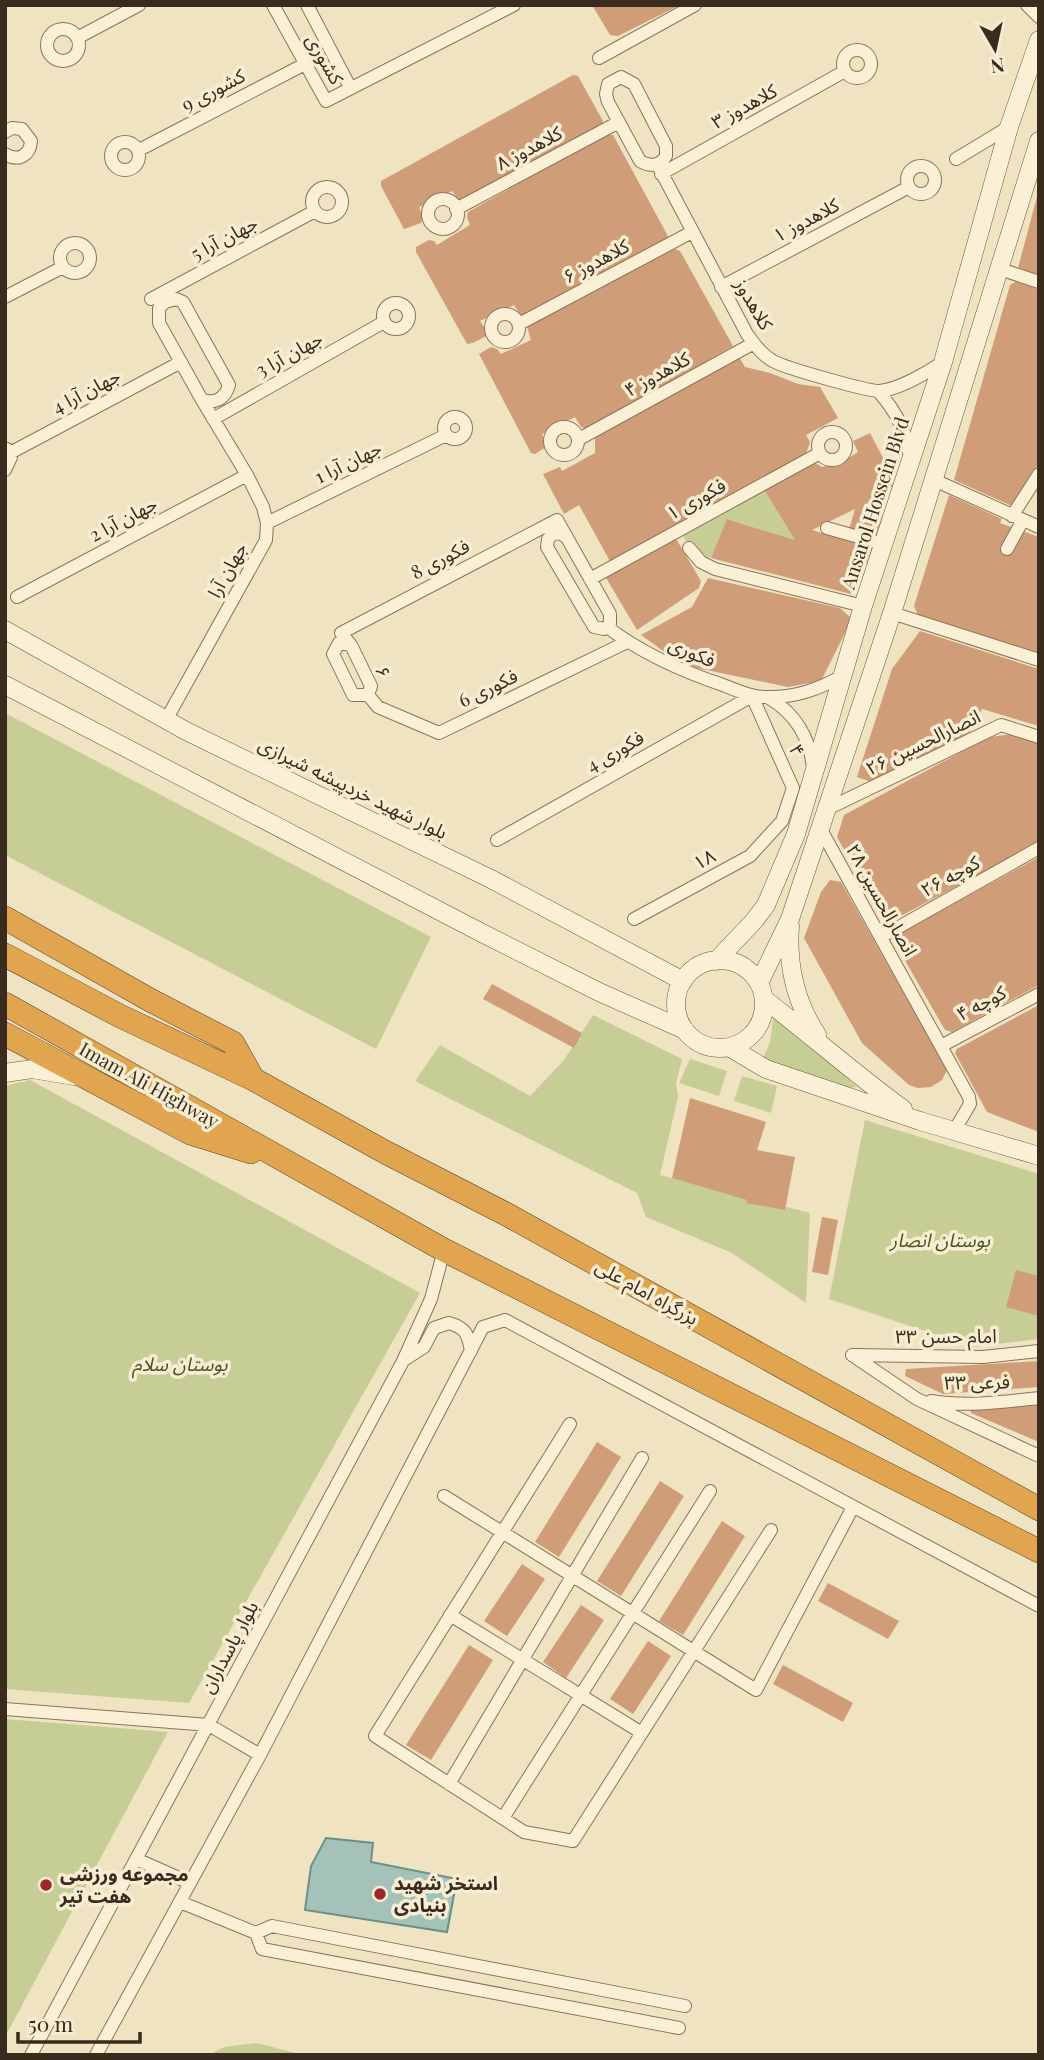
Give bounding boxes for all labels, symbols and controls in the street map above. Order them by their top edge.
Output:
north arrow [960,14,1030,84]
street label: کشوری [301,28,351,90]
text: N [989,53,1007,81]
street label: کشوری 9 [176,61,250,117]
street label: کلاهدوز ۳ [706,76,782,134]
street label: کلاهدوز ۸ [491,118,567,175]
street label: کلاهدوز ۱ [768,190,844,247]
street label: جهان آرا 5 [186,209,262,266]
street label: کلاهدوز ۶ [558,231,634,288]
street label: کلاهدوز [729,272,781,335]
street label: جهان آرا 3 [250,324,327,382]
street label: کلاهدوز ۴ [619,344,695,402]
street label: جهان آرا 4 [47,361,124,419]
street label: Ansarol Hossein Blvd [834,413,914,593]
street label: جهان آرا 1 [310,434,385,488]
street label: فکوری ۱ [661,471,730,525]
street label: جهان آرا 2 [84,489,161,547]
street label: فکوری 8 [406,532,474,584]
street label: جهان آرا [200,537,252,602]
street label: فکوری [665,630,720,673]
street label: فکوری 6 [454,662,522,713]
street label: ۶ [370,663,398,681]
street label: انصارالحسین ۲۶ [861,702,984,780]
street label: فکوری 4 [581,723,648,777]
street label: بلوار شهید خردپیشه شیرازی [254,730,452,845]
street label: ۴ [784,739,812,760]
street label: انصارالحسین ۲۸ [841,839,925,960]
street label: ۱۸ [688,841,719,875]
street label: کوچه ۲۶ [915,848,985,903]
street label: کوچه ۴ [951,978,1011,1027]
street label: Imam Ali Highway [75,1035,224,1133]
park label: بوستان انصار [888,1226,991,1252]
street label: بزرگراه امام علی [590,1252,704,1333]
street label: امام حسن ۳۳ [895,1322,997,1351]
park label: بوستان سلام [132,1350,228,1379]
street label: فرعی ۳۳ [944,1367,1010,1395]
street label: بلوار پاسداران [193,1596,264,1698]
place label: مجموعه ورزشی هفت تیر [59,1860,189,1908]
place label: استخر شهید بنیادی [394,1869,498,1917]
marker: مجموعه ورزشی هفت تیر [38,1877,54,1893]
marker: استخر شهید بنیادی [372,1886,388,1902]
scale bar [18,2000,140,2044]
text: 50 m [28,2009,74,2037]

